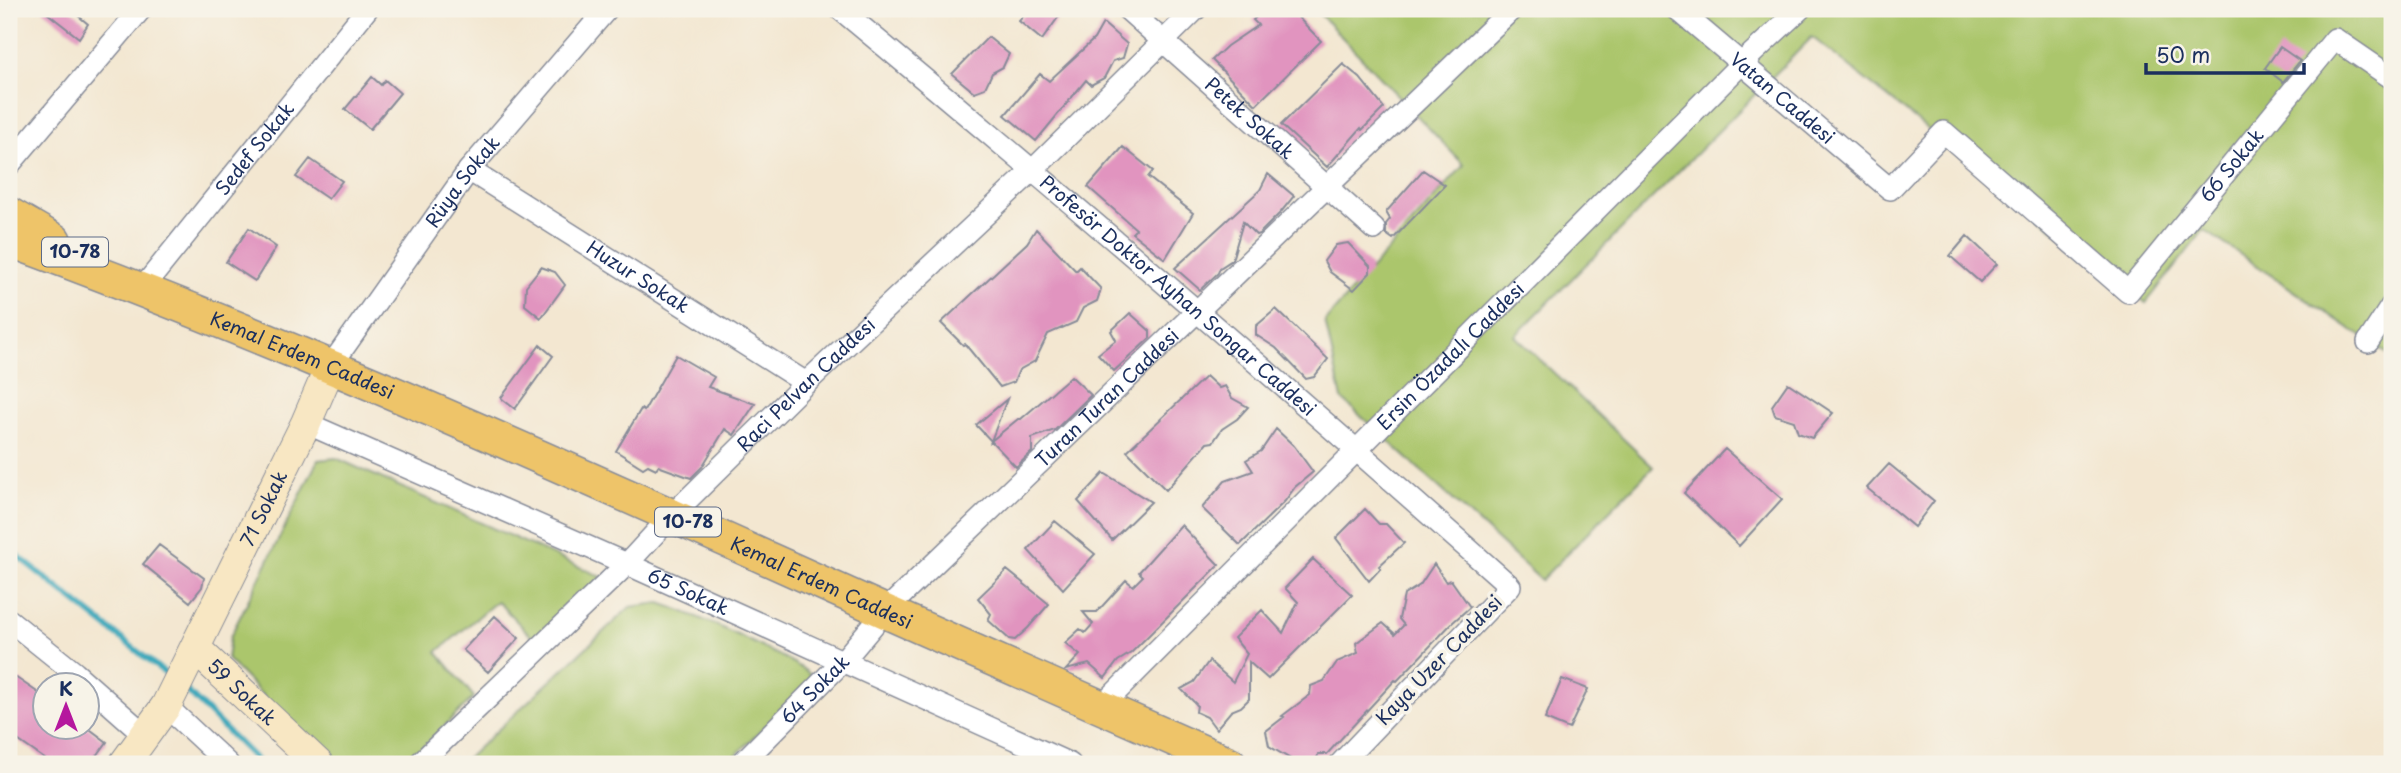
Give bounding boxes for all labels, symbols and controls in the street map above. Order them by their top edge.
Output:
scale bar [2146,32,2303,76]
text: 50 m [2156,38,2210,70]
street label: Vatan Caddesi [1724,45,1842,150]
street label: Petek Sokak [1199,70,1301,165]
street label: Sedef Sokak [208,95,300,201]
street label: 66 Sokak [2192,122,2270,207]
street label: Rüya Sokak [418,129,506,233]
street label: Profesör Doktor Ayhan Songar Caddesi [1034,168,1323,422]
street label: Huzur Sokak [582,233,696,319]
road number: 10-78 [42,238,108,266]
street label: Ersin Özadalı Caddesi [1370,275,1530,436]
street label: Kemal Erdem Caddesi [206,304,399,405]
street label: Raci Pelvan Caddesi [729,310,881,457]
street label: Turan Turan Caddesi [1028,321,1184,473]
street label: 71 Sokak [232,465,293,551]
road number: 10-78 [655,508,721,536]
street label: Kemal Erdem Caddesi [726,529,917,635]
street label: 65 Sokak [644,560,734,621]
street label: Kaya Uzer Caddesi [1369,588,1508,731]
street label: 64 Sokak [773,647,855,730]
street label: 59 Sokak [202,652,284,731]
north arrow [32,672,102,742]
text: K [59,674,73,702]

